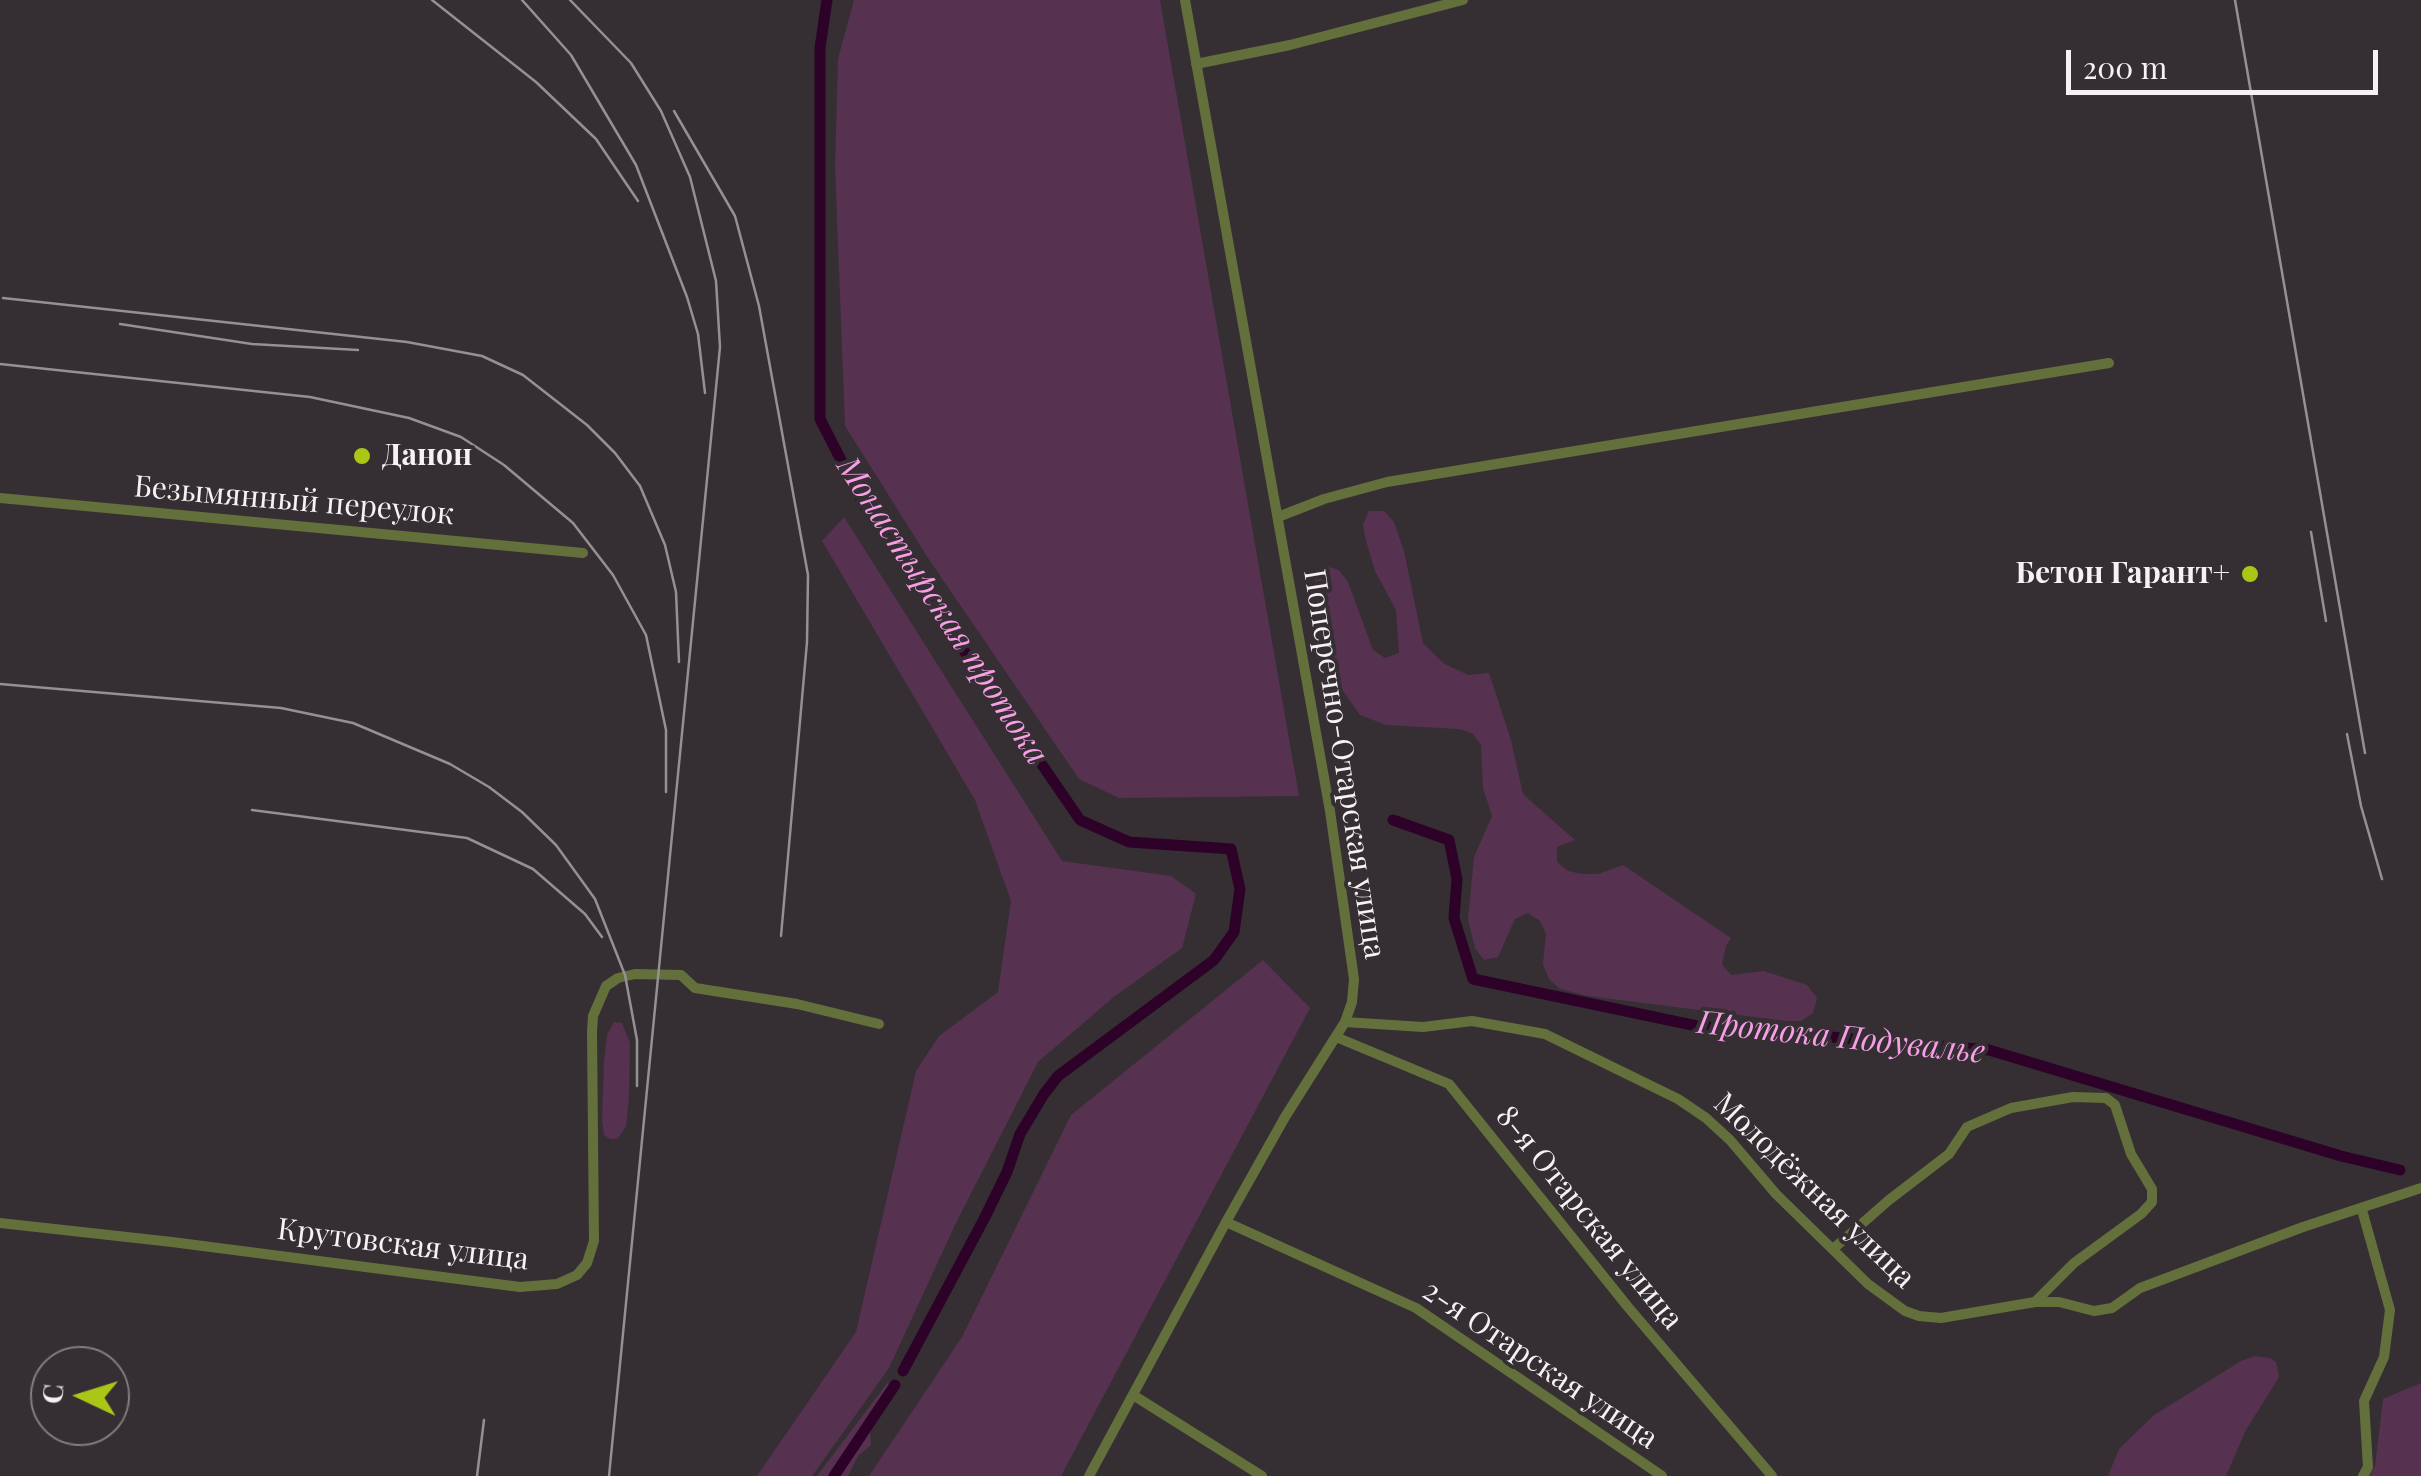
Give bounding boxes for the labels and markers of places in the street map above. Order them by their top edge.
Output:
place label: Данон [382,438,472,474]
marker: Данон [351,445,373,467]
place label: Бетон Гарант+ [2016,556,2230,592]
marker: Бетон Гарант+ [2239,563,2261,585]

